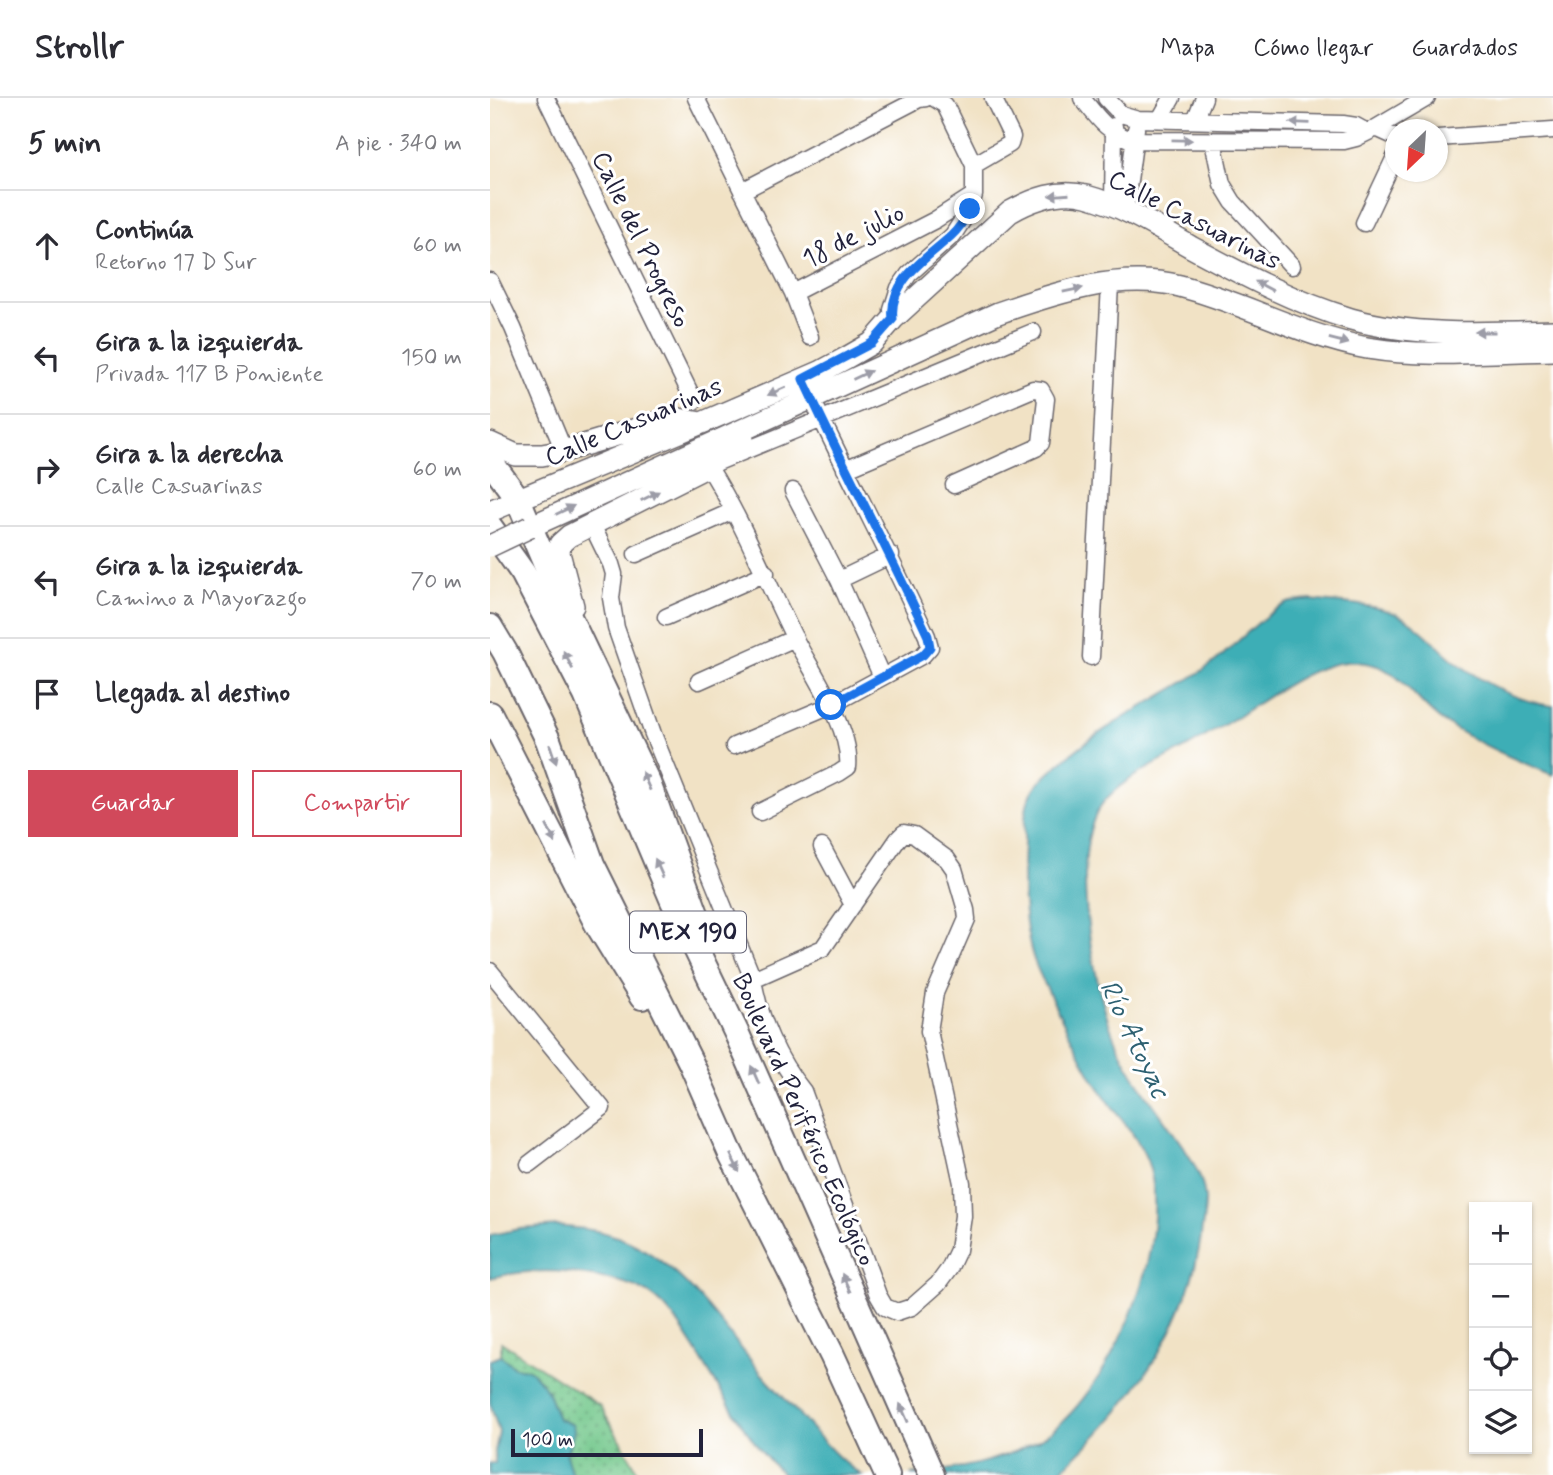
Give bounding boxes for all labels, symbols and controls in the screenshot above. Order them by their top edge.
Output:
text: Strollr [35,26,124,70]
text: Mapa [1160,33,1215,64]
text: Cómo llegar [1253,33,1373,64]
text: Guardados [1411,33,1518,64]
one-way arrow [1289,118,1311,129]
north arrow [1385,119,1448,182]
text: 5 min [28,124,102,163]
text: A pie · 340 m [335,129,462,159]
one-way arrow [1171,134,1193,146]
street label: Calle del Progreso [583,146,698,334]
street label: Calle Casuarinas [1102,163,1286,279]
one-way arrow [1048,190,1070,201]
route end [954,193,985,224]
street label: 18 de julio [797,197,911,277]
text: Continúa [95,214,194,248]
icon: ahead [28,227,66,265]
text: 60 m [413,231,462,261]
text: Retorno 17 D Sur [95,248,257,278]
one-way arrow [1255,280,1274,292]
one-way arrow [1062,284,1084,295]
text: Gira a la izquierda [95,326,302,360]
one-way arrow [1474,326,1496,338]
one-way arrow [1328,336,1350,347]
icon: left [28,339,66,377]
text: 150 m [401,343,462,373]
text: Privada 117 B Poniente [95,360,324,390]
one-way arrow [852,369,872,381]
street label: Calle Casuarinas [540,370,728,475]
one-way arrow [767,385,787,397]
text: Gira a la derecha [95,438,284,472]
icon: right [28,451,66,489]
text: 60 m [413,455,462,485]
text: Calle Casuarinas [95,472,262,502]
one-way arrow [640,490,660,501]
one-way arrow [555,504,575,516]
text: Gira a la izquierda [95,550,302,584]
icon: left [28,563,66,601]
text: 70 m [410,567,462,597]
text: Camino a Mayorazgo [95,584,307,614]
one-way arrow [562,650,573,670]
icon: arrive [28,675,66,713]
text: Llegada al destino [95,677,290,711]
route start [815,689,846,720]
one-way arrow [548,744,559,765]
button: Guardar [28,770,238,837]
button: Compartir [252,770,462,837]
one-way arrow [640,771,652,791]
one-way arrow [545,824,557,844]
one-way arrow [653,858,664,879]
road number: MEX 190 [630,912,746,952]
street label: Boulevard Periférico Ecológico [723,968,883,1271]
water label: Río Atoyac [1089,974,1179,1106]
one-way arrow [749,1065,761,1085]
one-way arrow [730,1153,741,1173]
map controls [1469,1202,1532,1454]
button: + [1469,1202,1532,1265]
button: − [1469,1265,1532,1328]
one-way arrow [840,1273,852,1293]
button: locate [1469,1328,1532,1391]
button: layers [1469,1391,1532,1454]
one-way arrow [898,1403,910,1423]
scale bar [511,1426,704,1458]
text: 100 m [522,1428,573,1453]

